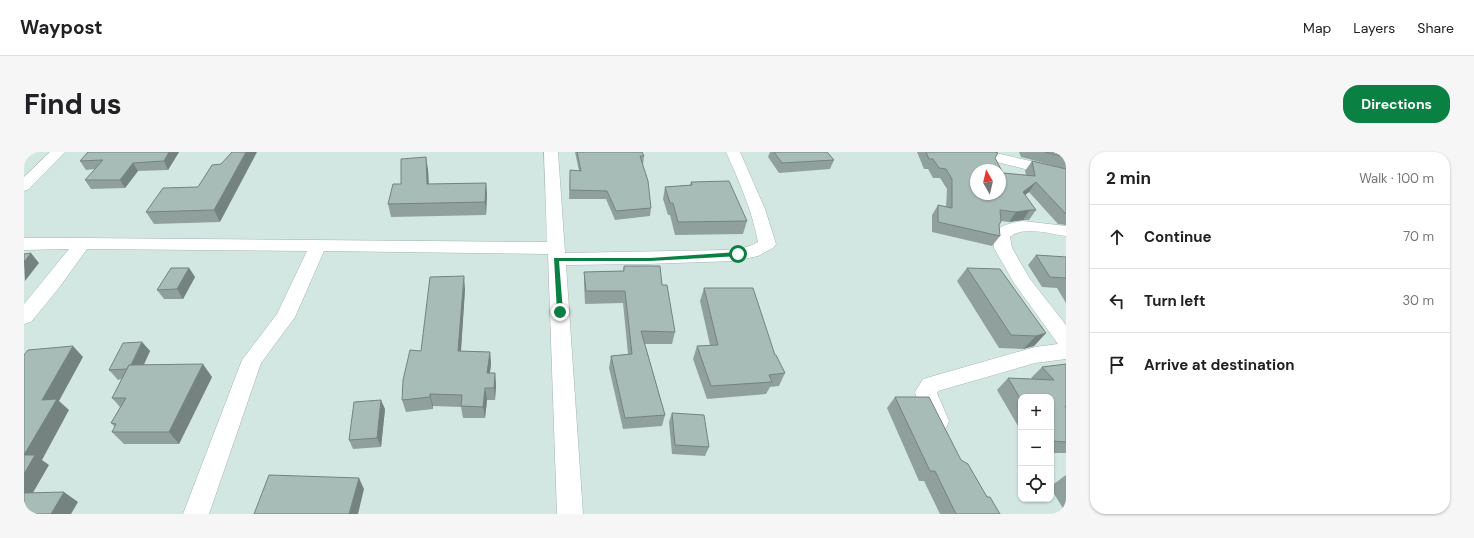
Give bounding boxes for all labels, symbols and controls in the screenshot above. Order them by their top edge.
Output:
text: Waypost [20,15,103,40]
text: Map [1303,19,1331,37]
text: Layers [1353,19,1395,37]
text: Share [1417,19,1454,37]
button: Directions [1343,85,1450,123]
text: Find us [24,86,122,123]
north arrow [970,164,1006,200]
text: 2 min [1106,167,1151,189]
text: Walk · 100 m [1359,170,1434,187]
icon: ahead [1106,226,1128,248]
text: Continue [1144,227,1212,247]
text: 70 m [1403,228,1434,245]
route start [729,245,747,263]
icon: left [1106,290,1128,312]
text: Turn left [1144,291,1205,311]
text: 30 m [1402,292,1434,309]
route end [551,303,569,321]
icon: arrive [1106,354,1128,376]
text: Arrive at destination [1144,355,1295,375]
map controls [1018,394,1054,502]
button: + [1018,394,1054,430]
button: − [1018,430,1054,466]
button: locate [1018,466,1054,502]

